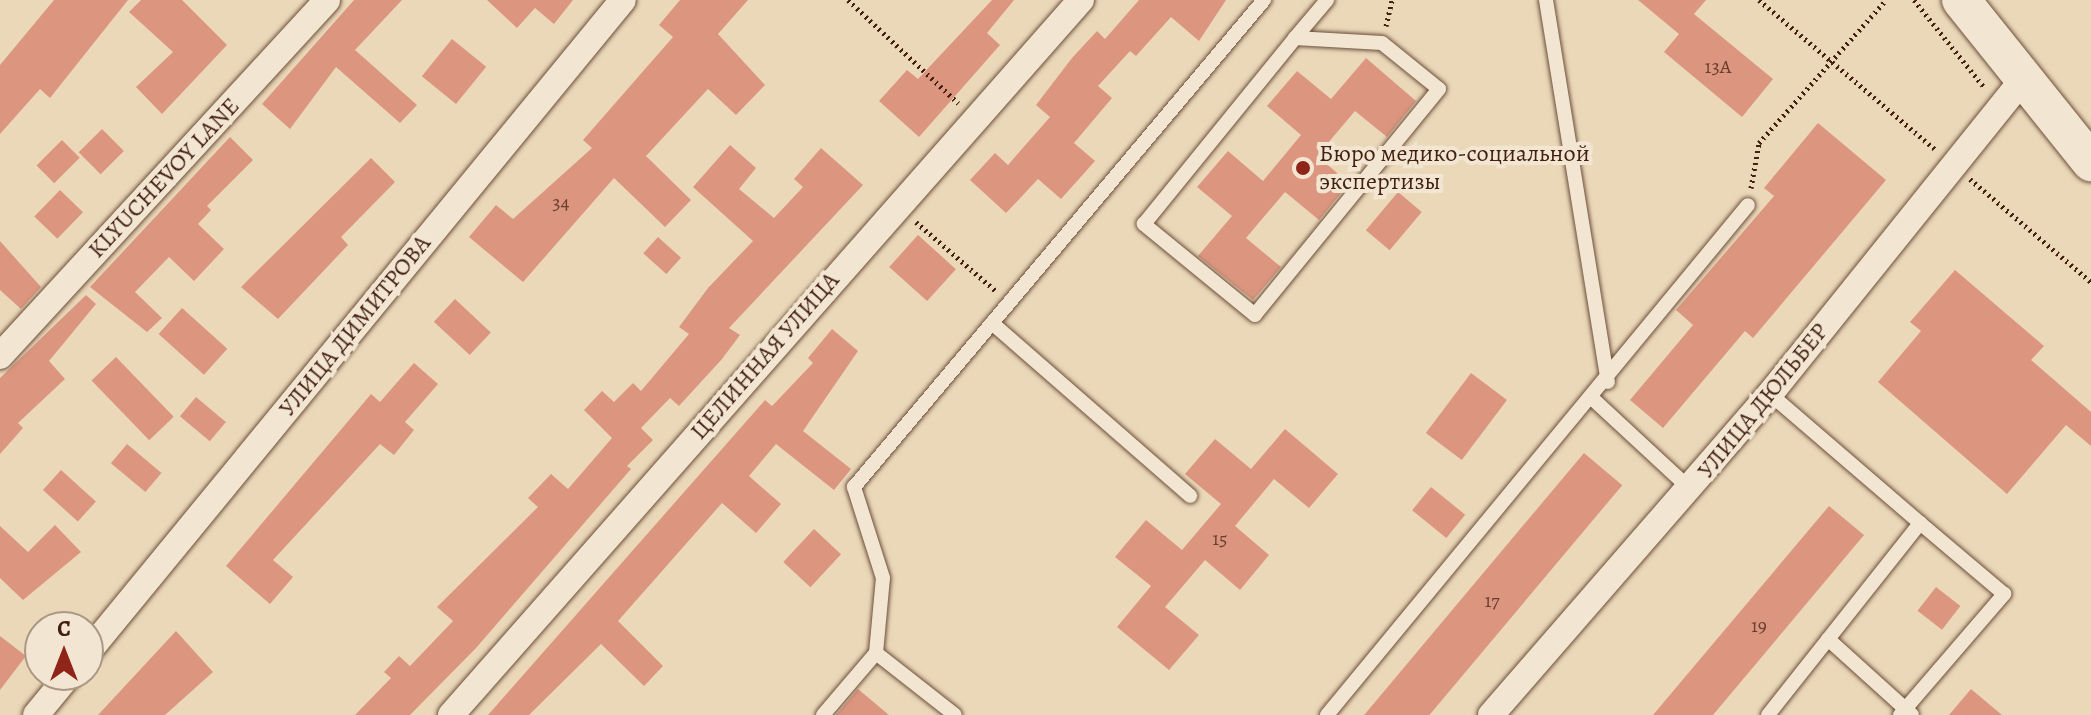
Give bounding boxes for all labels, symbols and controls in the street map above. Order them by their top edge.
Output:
house number: 13А [1705,54,1731,78]
street label: KLYUCHEVOY LANE [82,92,246,264]
place label: Бюро медико-социальной экспертизы [1319,140,1590,196]
marker: Бюро медико-социальной экспертизы [1294,159,1312,177]
house number: 34 [552,190,570,214]
street label: УЛИЦА ДИМИТРОВА [273,229,437,423]
street label: ЦЕЛИННАЯ УЛИЦА [685,267,845,445]
street label: УЛИЦА ДЮЛЬБЕР [1692,317,1834,485]
house number: 15 [1212,526,1228,550]
house number: 17 [1484,588,1500,612]
north arrow [24,611,104,691]
house number: 19 [1751,613,1767,637]
text: С [57,614,71,644]

